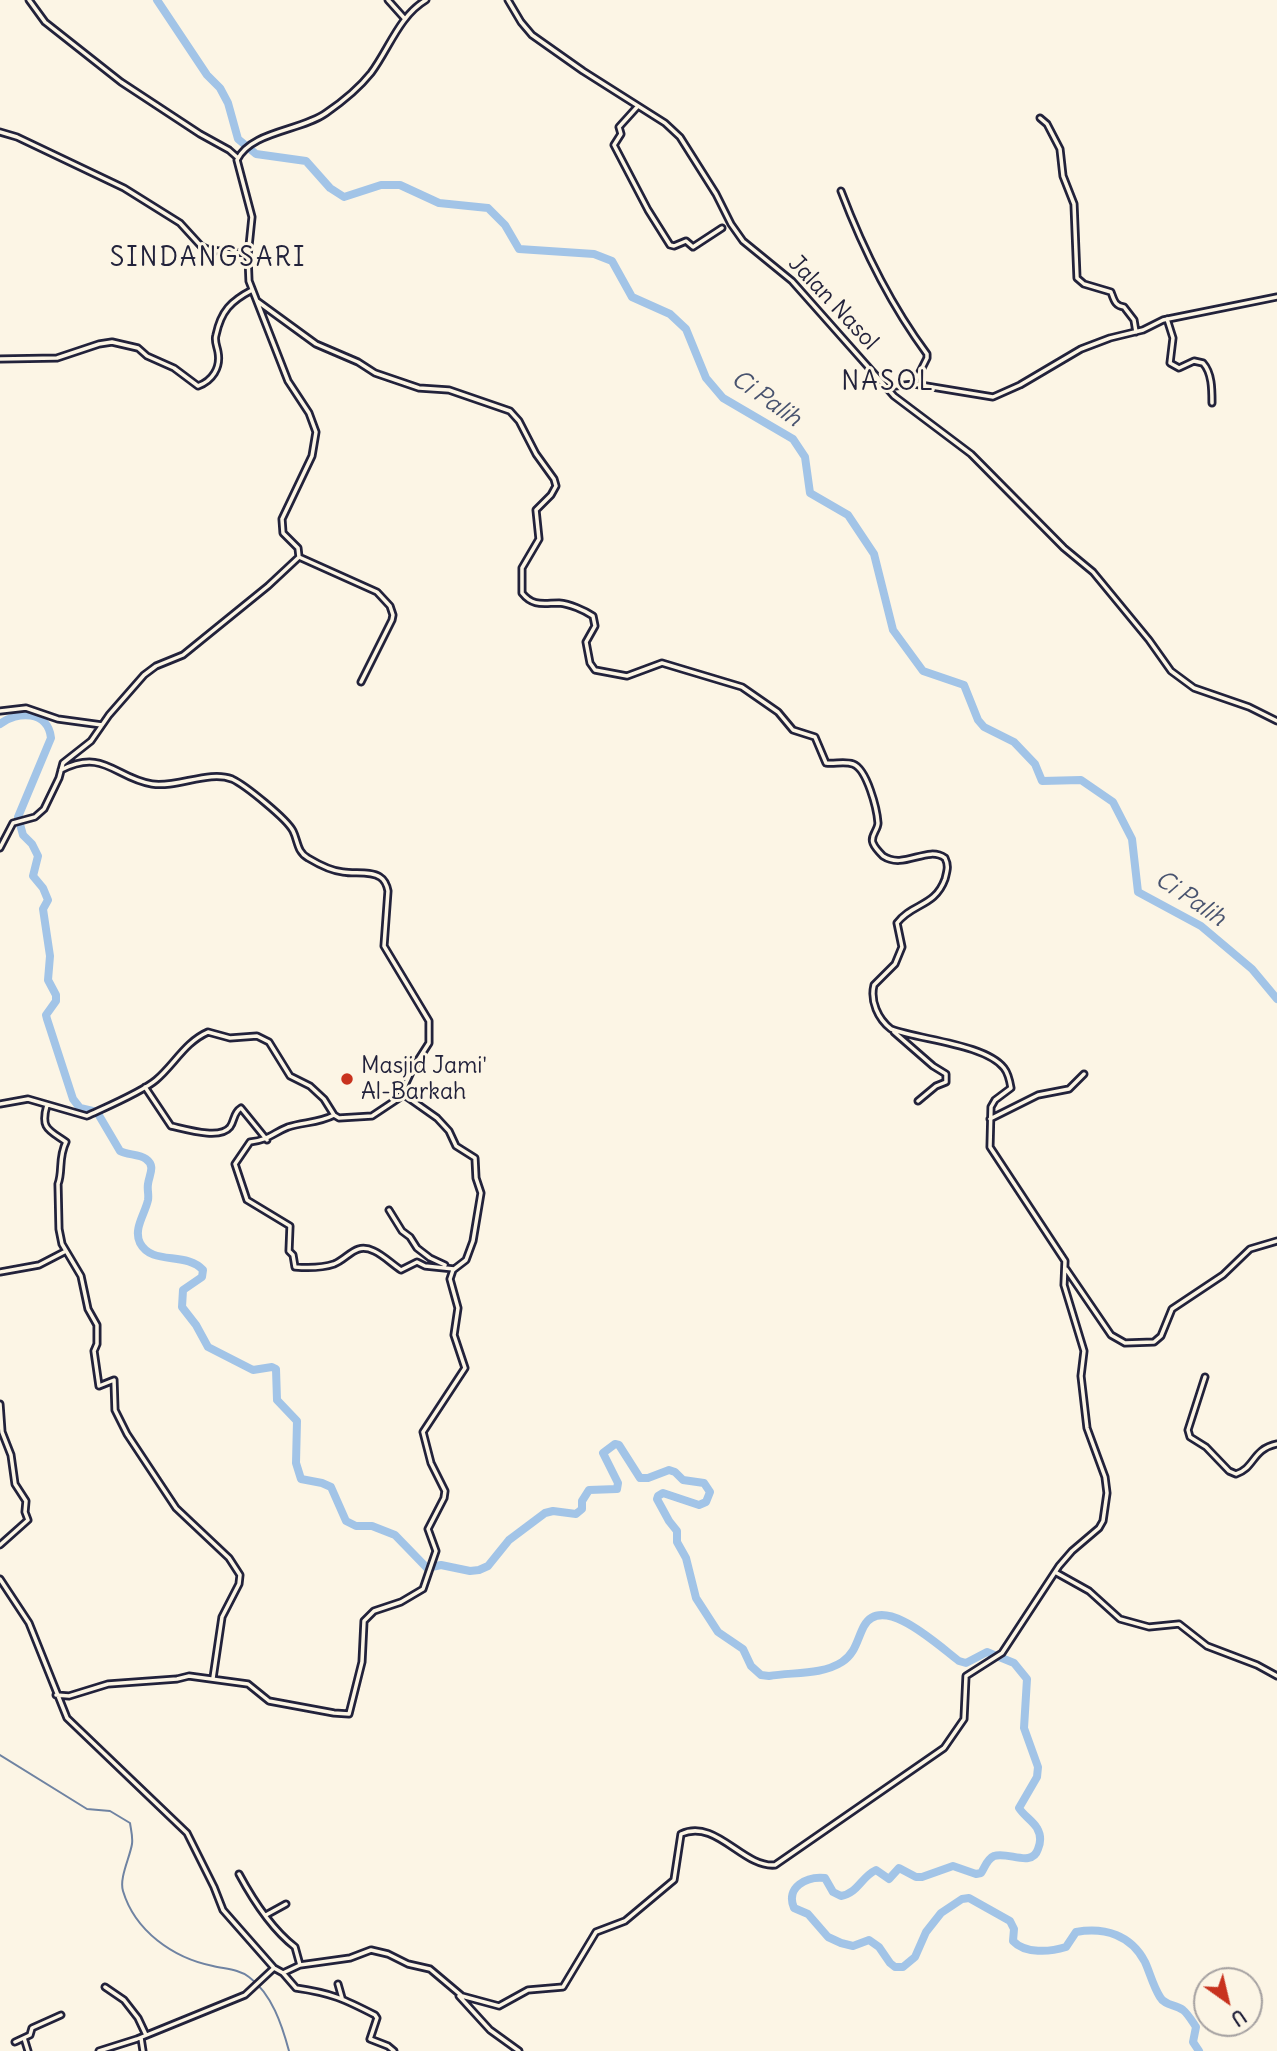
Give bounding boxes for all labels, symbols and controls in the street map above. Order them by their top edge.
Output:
district label: SINDANGSARI [111,243,305,275]
street label: Jalan Nasol [782,250,884,356]
water label: Ci Palih [725,365,807,433]
district label: NASOL [842,367,934,399]
water label: Ci Palih [1149,865,1231,933]
place label: Masjid Jami' Al-Barkah [361,1052,487,1106]
marker: Masjid Jami' Al-Barkah [339,1071,355,1087]
north arrow [1193,1967,1263,2037]
text: U [1227,2004,1251,2031]

